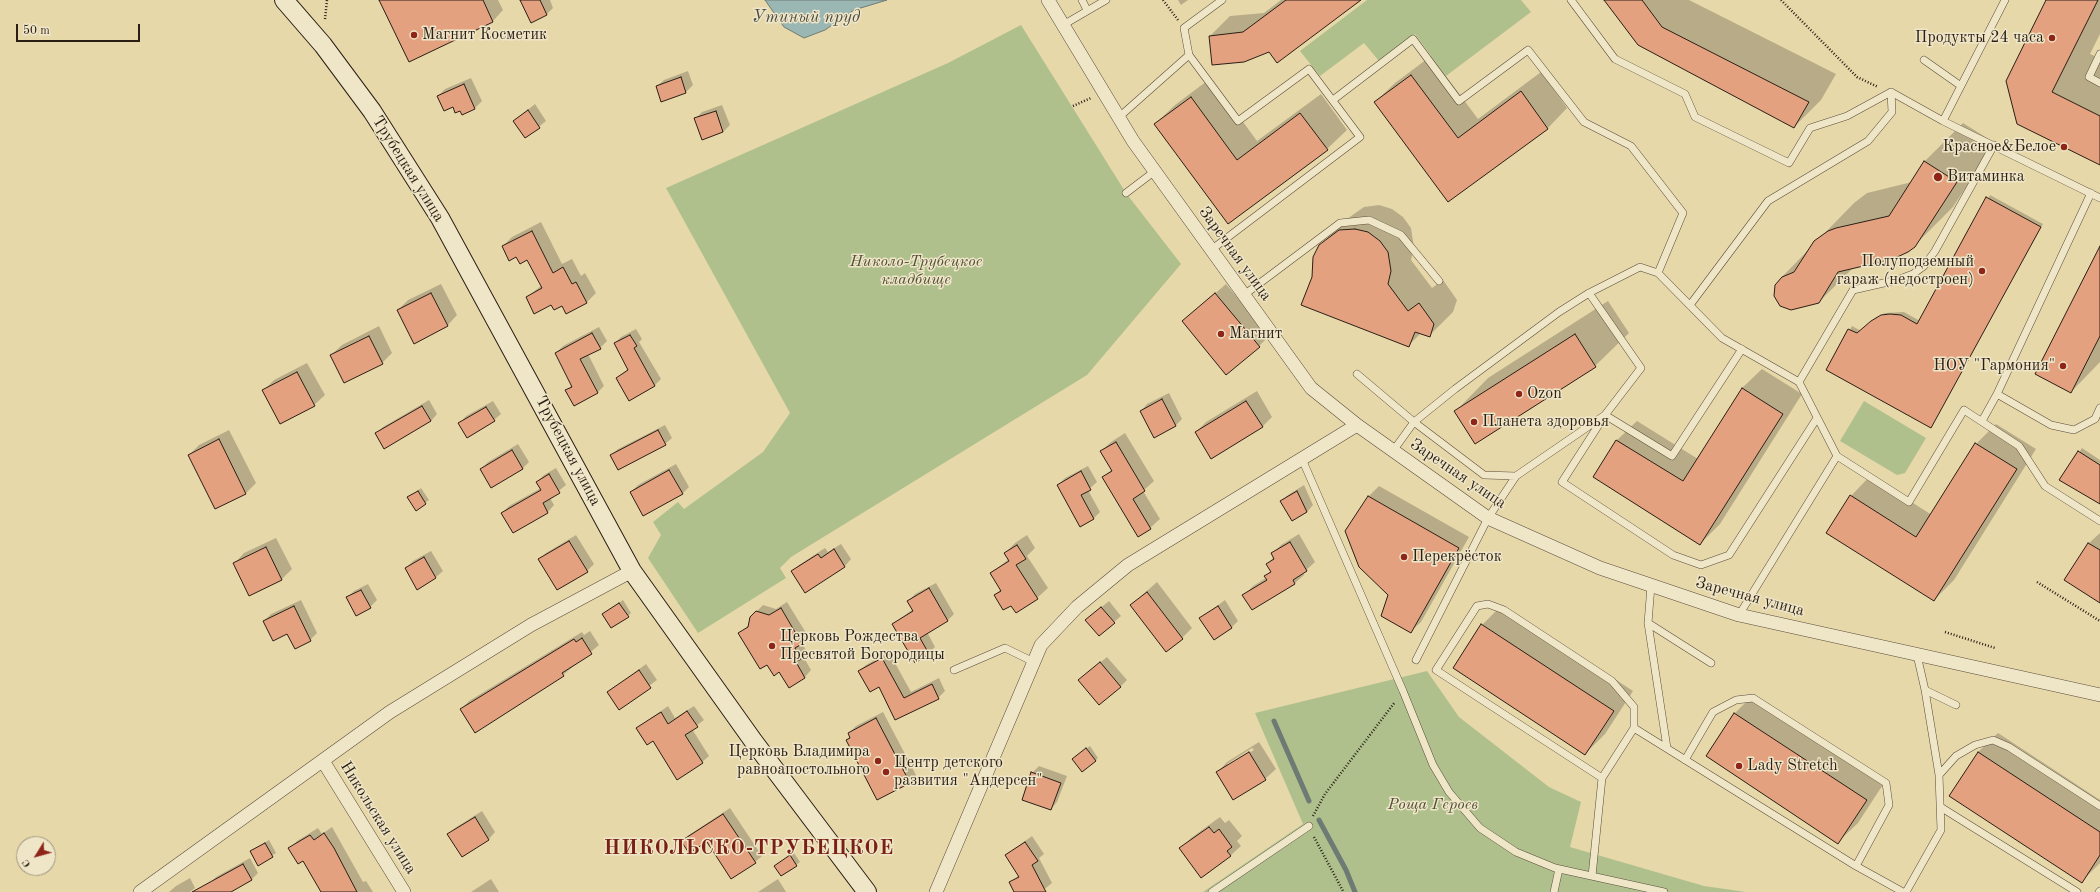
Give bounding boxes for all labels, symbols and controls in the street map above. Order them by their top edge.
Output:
water label: Утиный пруд [752,8,860,28]
scale bar [18,16,142,42]
text: 50 m [23,25,50,37]
place label: Магнит Косметик [422,25,547,45]
place label: Продукты 24 часа [1915,28,2044,48]
marker: Магнит Косметик [409,30,419,40]
marker: Продукты 24 часа [2047,33,2057,43]
street label: Трубецкая улица [368,112,448,226]
place label: Красное&Белое [1942,137,2056,157]
marker: Красное&Белое [2059,142,2069,152]
place label: Витаминка [1947,167,2025,187]
marker: Витаминка [1932,171,1944,183]
street label: Заречная улица [1194,203,1276,305]
park label: Николо-Трубецкое кладбище [850,252,982,290]
place label: Полуподземный гараж (недостроен) [1837,252,1974,290]
marker: Полуподземный гараж (недостроен) [1977,266,1987,276]
place label: Магнит [1229,324,1282,344]
marker: Магнит [1216,329,1226,339]
place label: НОУ "Гармония" [1933,356,2055,376]
marker: НОУ "Гармония" [2058,361,2068,371]
place label: Ozon [1527,384,1562,404]
marker: Ozon [1514,389,1524,399]
street label: Трубецкая улица [531,393,605,509]
place label: Планета здоровья [1482,412,1609,432]
marker: Планета здоровья [1469,417,1479,427]
street label: Заречная улица [1406,435,1510,513]
place label: Перекрёсток [1412,547,1502,567]
marker: Перекрёсток [1399,552,1409,562]
street label: Заречная улица [1693,573,1807,621]
place label: Церковь Рождества Пресвятой Богородицы [780,627,945,665]
marker: Церковь Рождества Пресвятой Богородицы [767,641,777,651]
place label: Церковь Владимира равноапостольного [728,742,870,780]
place label: Центр детского развития "Андерсен" [894,753,1043,791]
marker: Церковь Владимира равноапостольного [873,756,883,766]
place label: Lady Stretch [1747,756,1838,776]
street label: Никольская улица [336,758,420,878]
marker: Lady Stretch [1734,761,1744,771]
marker: Центр детского развития "Андерсен" [881,767,891,777]
park label: Роща Героев [1388,795,1478,815]
north arrow [16,836,56,876]
district label: НИКОЛЬСКО-ТРУБЕЦКОЕ [604,837,894,861]
text: С [20,857,33,869]

